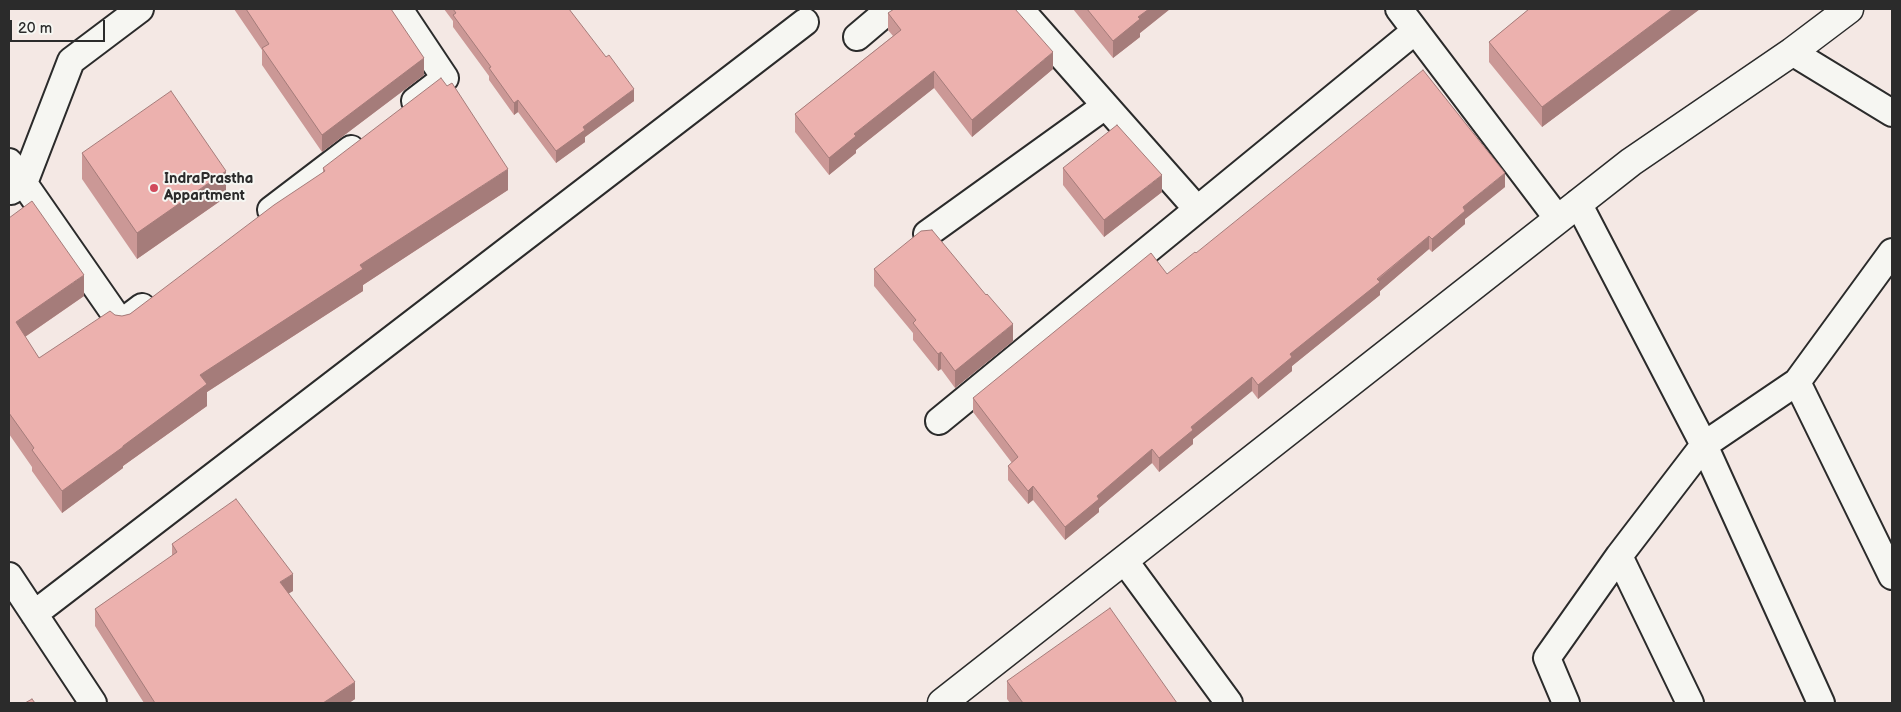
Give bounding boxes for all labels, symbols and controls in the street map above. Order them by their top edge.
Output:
scale bar [12,10,108,42]
text: 20 m [18,19,52,38]
place label: IndraPrastha Appartment [164,170,253,205]
marker: IndraPrastha Appartment [148,182,160,194]

